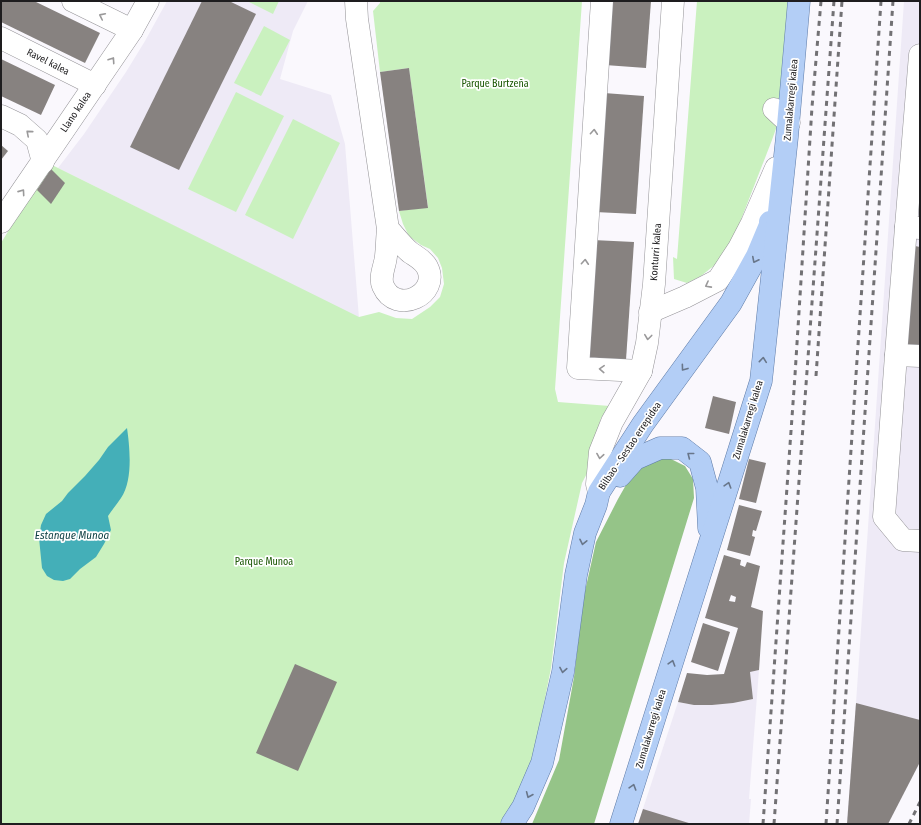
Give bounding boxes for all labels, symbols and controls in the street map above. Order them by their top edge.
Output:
one-way arrow [99,13,107,20]
street label: Ravel kalea [25,46,71,78]
one-way arrow [107,57,115,64]
street label: Zumalakarregi kalea [781,59,801,141]
park label: Parque Burtzeña [461,78,529,90]
street label: Llano kalea [58,89,94,135]
one-way arrow [589,129,598,136]
one-way arrow [26,131,34,138]
one-way arrow [17,189,25,196]
street label: Konturri kalea [648,223,664,281]
one-way arrow [752,255,759,263]
one-way arrow [581,259,589,265]
one-way arrow [705,280,712,287]
one-way arrow [643,334,652,340]
one-way arrow [758,357,767,363]
one-way arrow [681,364,689,371]
one-way arrow [599,365,605,373]
street label: Zumalakarregi kalea [730,379,766,461]
street label: Bilbao - Sestao errepidea [596,400,664,492]
one-way arrow [687,452,694,459]
one-way arrow [596,453,605,459]
one-way arrow [723,482,732,489]
water label: Estanque Munoa [35,529,110,542]
one-way arrow [580,539,588,545]
park label: Parque Munoa [235,556,293,568]
one-way arrow [667,659,676,666]
one-way arrow [559,667,568,673]
street label: Zumalakarregi kalea [633,688,669,770]
one-way arrow [628,783,637,790]
one-way arrow [525,791,533,798]

